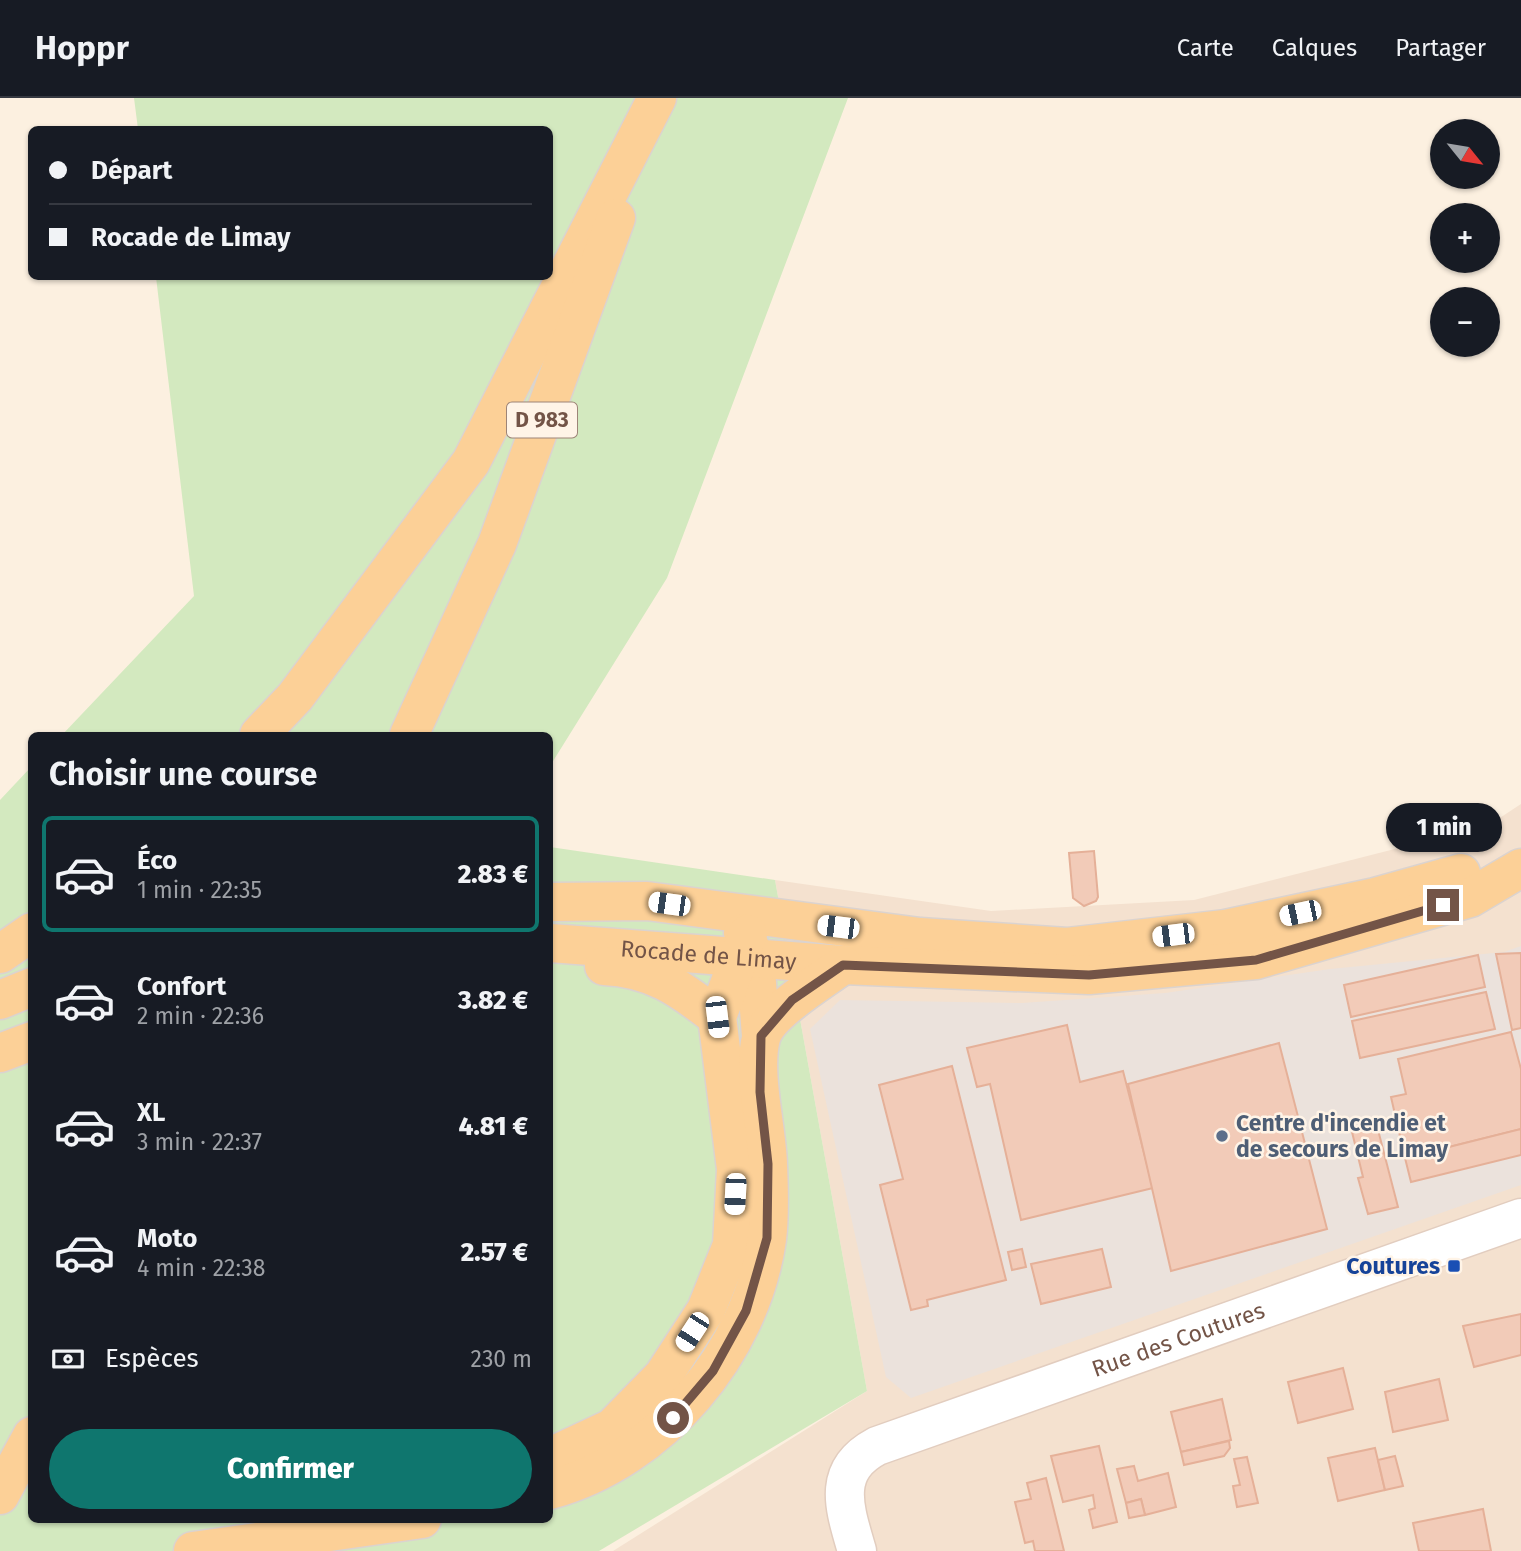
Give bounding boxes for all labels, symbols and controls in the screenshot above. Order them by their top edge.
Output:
text: Hoppr [35,28,129,68]
text: Carte [1177,34,1234,62]
text: Calques [1272,34,1357,62]
text: Partager [1395,34,1486,62]
north arrow [1430,119,1500,189]
map controls [1430,119,1500,357]
text: Départ [91,155,172,186]
button: + [1430,203,1500,273]
text: Rocade de Limay [91,222,290,253]
button: − [1430,287,1500,357]
road number: D 983 [507,402,577,438]
text: Choisir une course [49,755,317,793]
callout: 1 min [1385,804,1501,852]
text: 1 min [1416,813,1472,841]
icon: car [53,843,116,906]
text: Éco [137,845,177,876]
text: 2.83 € [458,859,528,890]
text: 1 min · 22:35 [137,876,262,904]
route end [1427,889,1459,921]
car [647,891,692,917]
car [1278,898,1323,928]
car [816,914,861,940]
car [1151,922,1196,948]
street label: Rocade de Limay [620,934,798,976]
icon: car [53,969,116,1032]
text: Confort [137,971,226,1002]
text: 3.82 € [458,985,528,1016]
car [705,995,730,1039]
text: 2 min · 22:36 [137,1002,264,1030]
icon: car [53,1095,116,1158]
text: XL [137,1097,165,1128]
place label: Centre d'incendie et de secours de Limay [1236,1109,1449,1163]
text: 4.81 € [459,1111,528,1142]
text: 3 min · 22:37 [137,1128,262,1156]
marker: Centre d'incendie et de secours de Limay [1214,1128,1230,1144]
car [724,1172,747,1216]
icon: car [53,1221,116,1284]
text: Moto [137,1223,197,1254]
text: 2.57 € [461,1237,528,1268]
place label: Coutures [1346,1252,1440,1280]
text: 4 min · 22:38 [137,1254,265,1282]
marker: Coutures [1446,1258,1462,1274]
street label: Rue des Coutures [1088,1296,1268,1383]
car [672,1309,713,1355]
icon: cash [49,1340,87,1378]
text: Espèces [105,1343,199,1374]
text: 230 m [471,1345,532,1373]
route start [657,1402,689,1434]
button: Confirmer [49,1429,532,1509]

